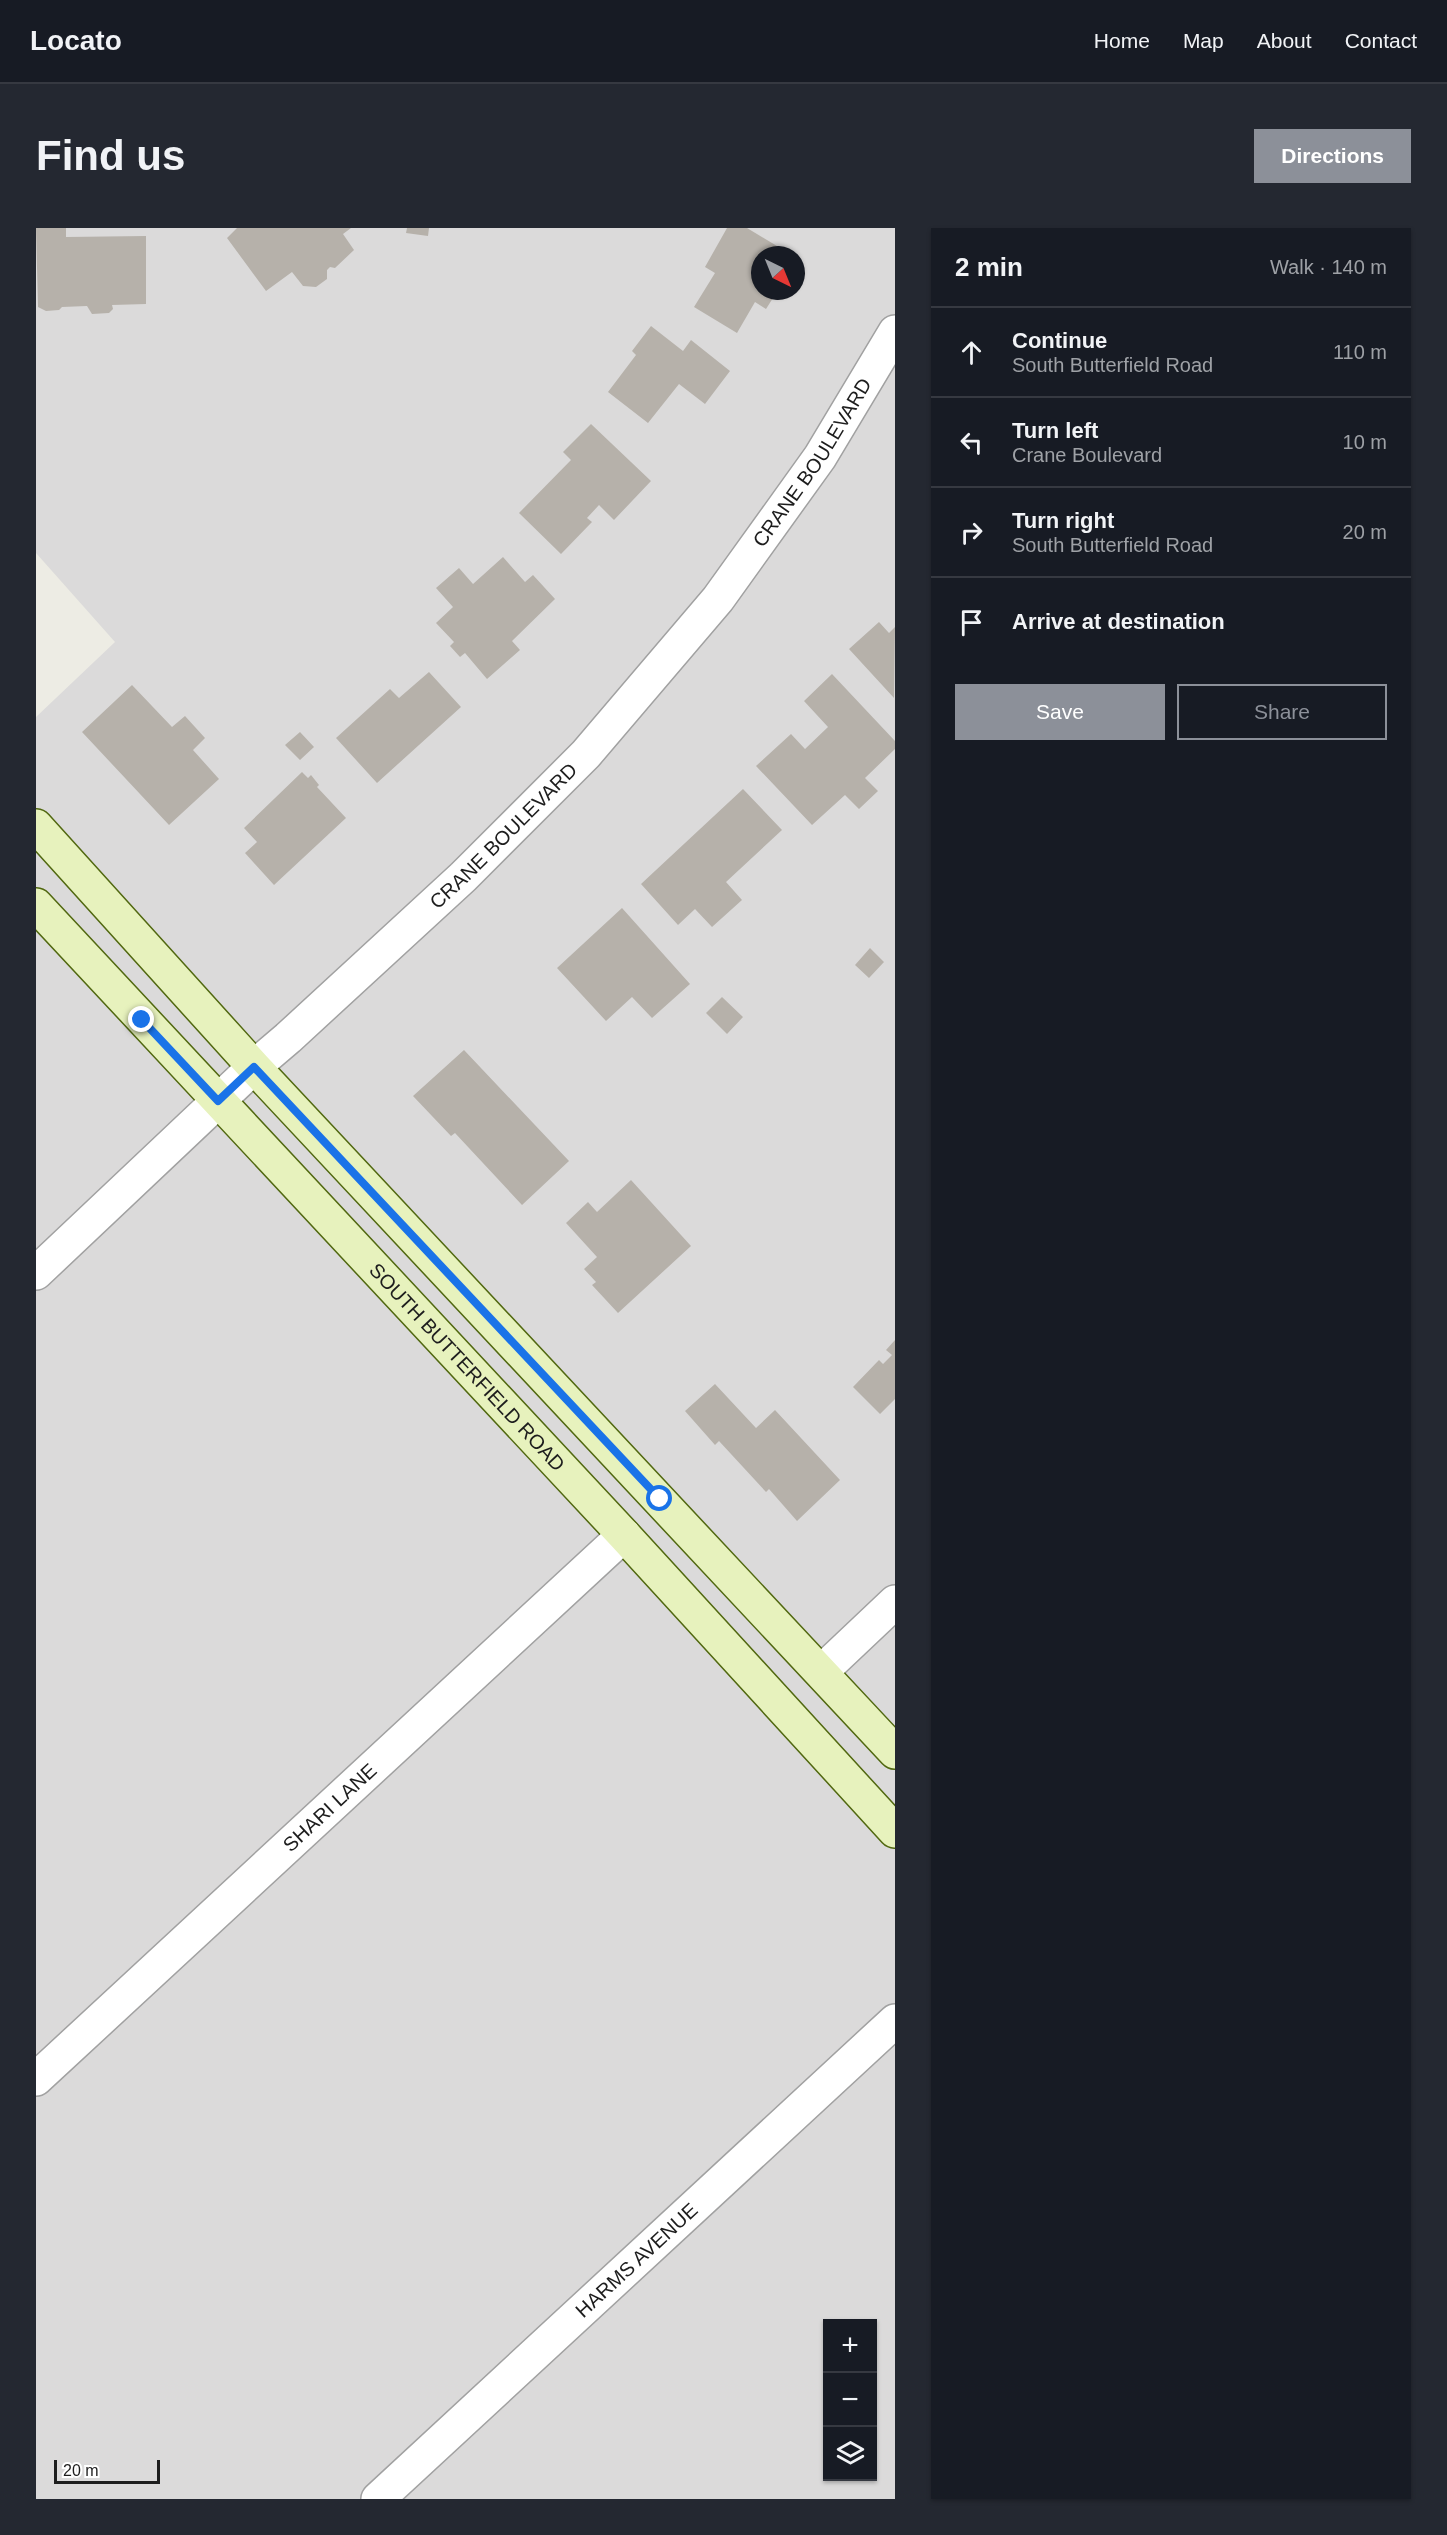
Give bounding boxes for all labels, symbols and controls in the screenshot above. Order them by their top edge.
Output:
text: Locato [30,25,122,56]
text: Home [1094,29,1150,52]
text: Map [1183,29,1224,52]
text: About [1257,29,1312,52]
text: Contact [1345,29,1417,52]
button: Directions [1254,129,1411,183]
text: Find us [36,132,185,179]
north arrow [751,246,805,300]
text: 2 min [955,252,1023,282]
text: Walk · 140 m [1270,256,1387,278]
text: Continue [1012,328,1107,353]
icon: ahead [955,336,988,369]
text: 110 m [1333,341,1387,363]
text: South Butterfield Road [1012,354,1213,376]
street label: CRANE BOULEVARD [748,374,876,551]
text: Turn left [1012,418,1098,443]
icon: left [955,426,988,459]
text: 10 m [1343,431,1387,453]
text: Crane Boulevard [1012,444,1162,466]
text: Turn right [1012,508,1114,533]
icon: right [955,516,988,549]
text: 20 m [1343,521,1387,543]
text: South Butterfield Road [1012,534,1213,556]
icon: arrive [955,606,988,639]
text: Arrive at destination [1012,609,1225,634]
button: Save [955,684,1165,740]
button: Share [1177,684,1387,740]
street label: CRANE BOULEVARD [425,759,581,913]
route end [128,1006,154,1032]
street label: SOUTH BUTTERFIELD ROAD [365,1259,569,1475]
route start [646,1485,672,1511]
street label: SHARI LANE [278,1759,381,1856]
street label: HARMS AVENUE [571,2198,702,2322]
map controls [823,2319,877,2481]
button: + [823,2319,877,2373]
button: − [823,2373,877,2427]
button: layers [823,2427,877,2481]
scale bar [54,2457,160,2484]
text: 20 m [63,2462,99,2479]

